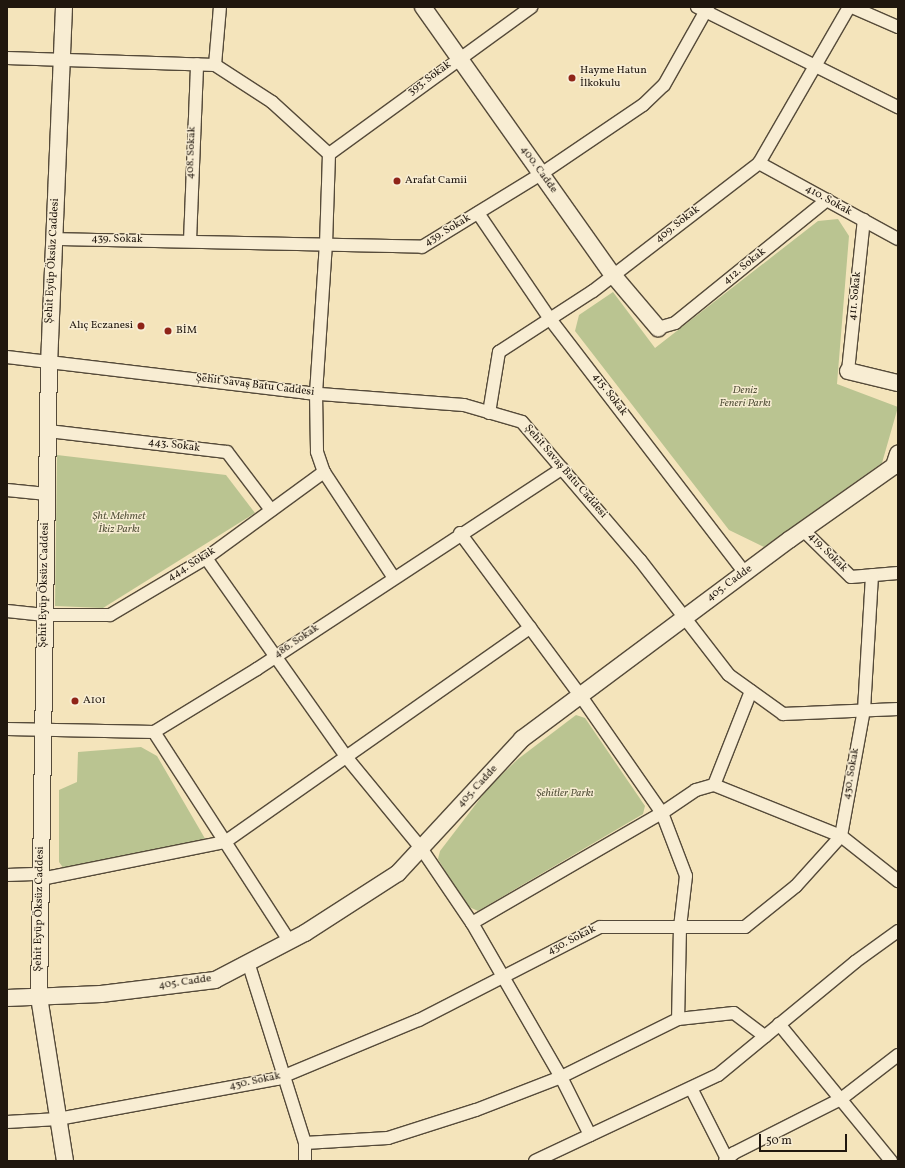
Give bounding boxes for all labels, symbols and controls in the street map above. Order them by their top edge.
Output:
street label: 393. Sokak [406,59,454,99]
place label: Hayme Hatun İlkokulu [580,65,647,91]
marker: Hayme Hatun İlkokulu [567,73,577,83]
street label: 408. Sokak [184,126,200,180]
street label: 400. Cadde [517,144,559,196]
place label: Arafat Camii [405,174,467,188]
marker: Arafat Camii [392,176,402,186]
street label: 410. Sokak [802,183,854,219]
street label: Şehit Eyüp Öksüz Caddesi [43,198,63,324]
street label: 409. Sokak [653,204,703,246]
street label: 439. Sokak [423,212,473,250]
street label: 439. Sokak [91,233,143,247]
street label: 412. Sokak [721,246,769,288]
street label: 411. Sokak [847,271,865,321]
place label: Alıç Eczanesi [69,319,133,333]
marker: Alıç Eczanesi [136,321,146,331]
place label: BİM [176,324,197,338]
marker: BİM [163,326,173,336]
street label: 415. Sokak [589,371,629,419]
street label: Şehit Savaş Batu Caddesi [195,372,315,400]
park label: Deniz Feneri Parkı [719,385,771,411]
street label: Şehit Savaş Batu Caddesi [521,423,609,521]
street label: 443. Sokak [147,436,201,456]
park label: Şht. Mehmet İkiz Parkı [92,511,146,537]
street label: Şehit Eyüp Öksüz Caddesi [37,522,53,648]
street label: 419. Sokak [804,530,850,576]
street label: 444. Sokak [166,545,218,585]
street label: 405. Cadde [705,563,755,605]
street label: 486. Sokak [272,622,322,662]
place label: A101 [83,694,106,708]
marker: A101 [70,696,80,706]
street label: 430. Sokak [841,747,863,801]
street label: 405. Cadde [455,763,501,811]
park label: Şehitler Parkı [536,787,594,801]
street label: Şehit Eyüp Öksüz Caddesi [32,846,48,972]
street label: 430. Sokak [546,923,598,959]
street label: 405. Cadde [158,973,212,993]
street label: 430. Sokak [228,1070,282,1094]
scale bar [761,1126,849,1152]
text: 50 m [766,1133,792,1149]

